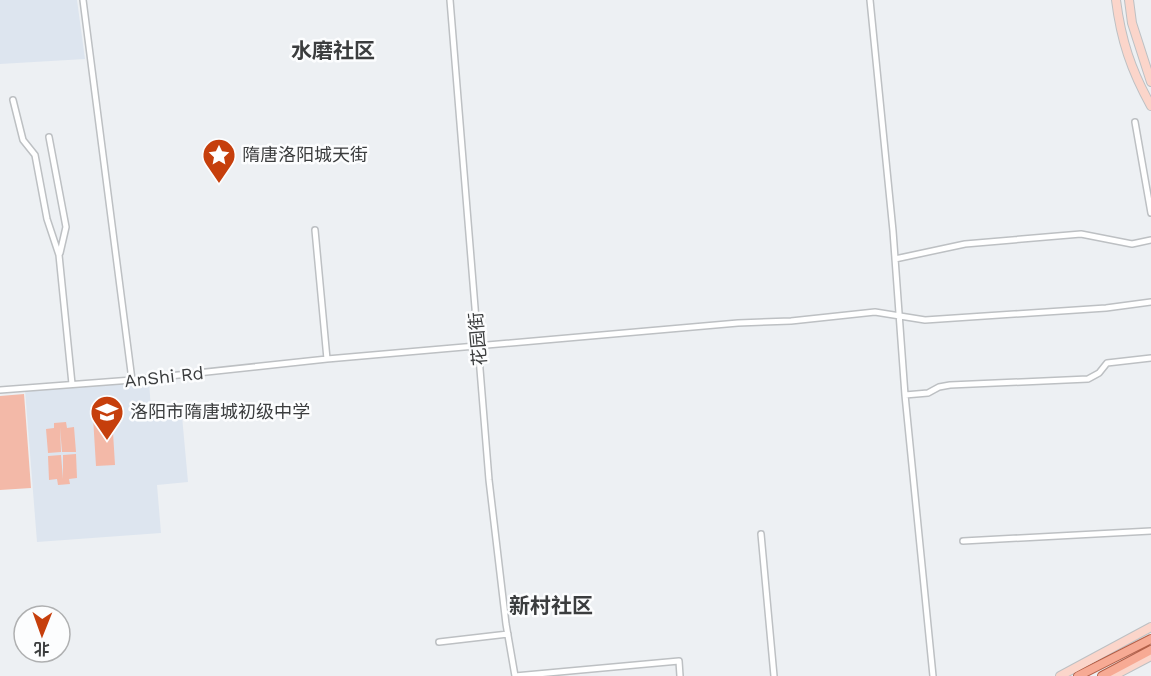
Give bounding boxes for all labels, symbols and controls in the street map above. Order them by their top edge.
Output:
district label: 水磨社区 [291,38,375,63]
place icon: 隋唐洛阳城天街 [201,137,237,184]
place label: 隋唐洛阳城天街 [242,144,368,165]
street label: 花园街 [465,311,490,367]
street label: AnShi Rd [123,362,205,391]
school or university icon: 洛阳市隋唐城初级中学 [89,394,125,441]
place label: 洛阳市隋唐城初级中学 [130,401,310,422]
district label: 新村社区 [509,593,593,618]
north arrow [12,604,72,664]
text: 北 [34,639,50,658]

